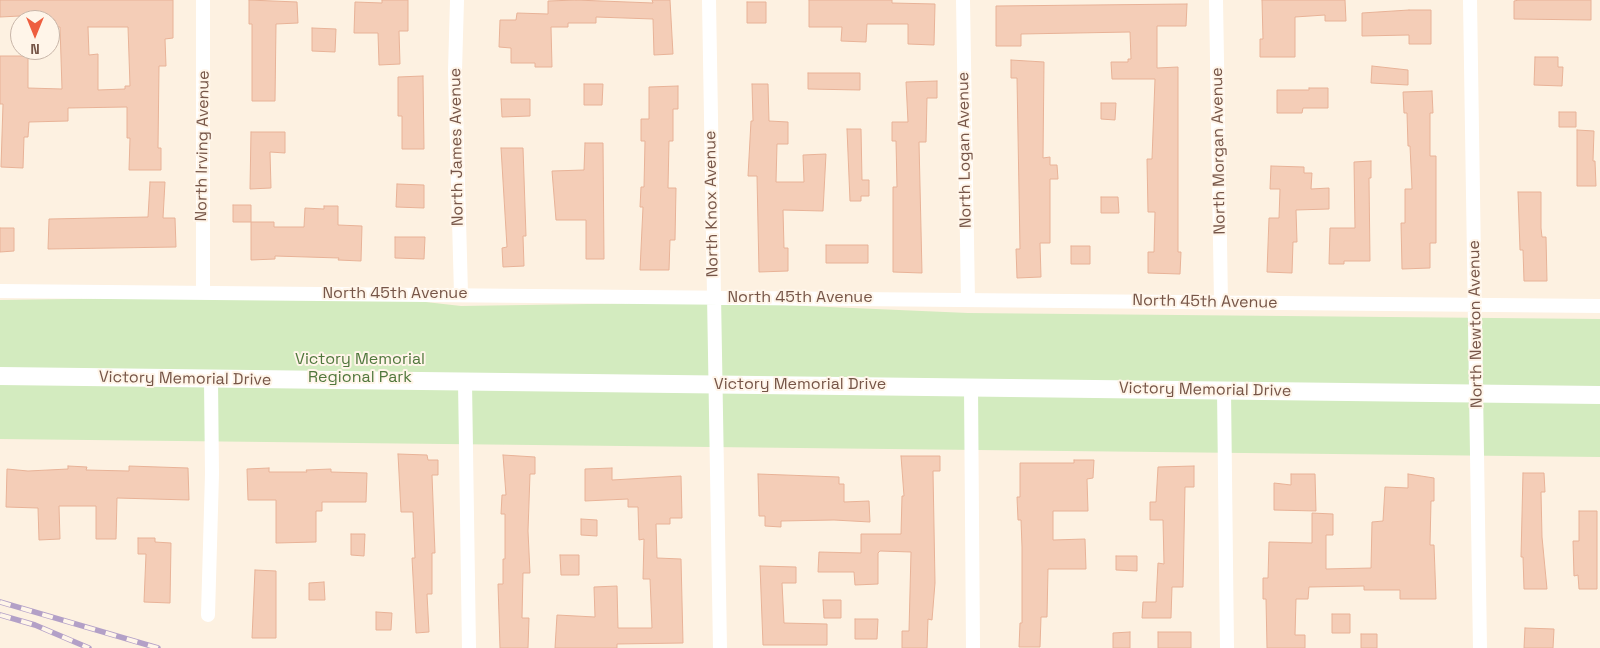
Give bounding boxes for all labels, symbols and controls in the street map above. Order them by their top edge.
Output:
north arrow [10,10,60,60]
text: N [30,40,40,58]
street label: North Morgan Avenue [1208,67,1230,235]
street label: North James Avenue [446,68,468,226]
street label: North Irving Avenue [192,70,214,222]
street label: North Logan Avenue [954,72,976,228]
street label: North Knox Avenue [701,130,723,278]
street label: North Newton Avenue [1465,240,1487,408]
street label: North 45th Avenue [322,284,468,304]
street label: North 45th Avenue [727,288,873,308]
street label: North 45th Avenue [1132,291,1278,313]
park label: Victory Memorial Regional Park [295,350,425,388]
street label: Victory Memorial Drive [99,368,271,390]
street label: Victory Memorial Drive [714,375,886,395]
street label: Victory Memorial Drive [1119,379,1291,401]

